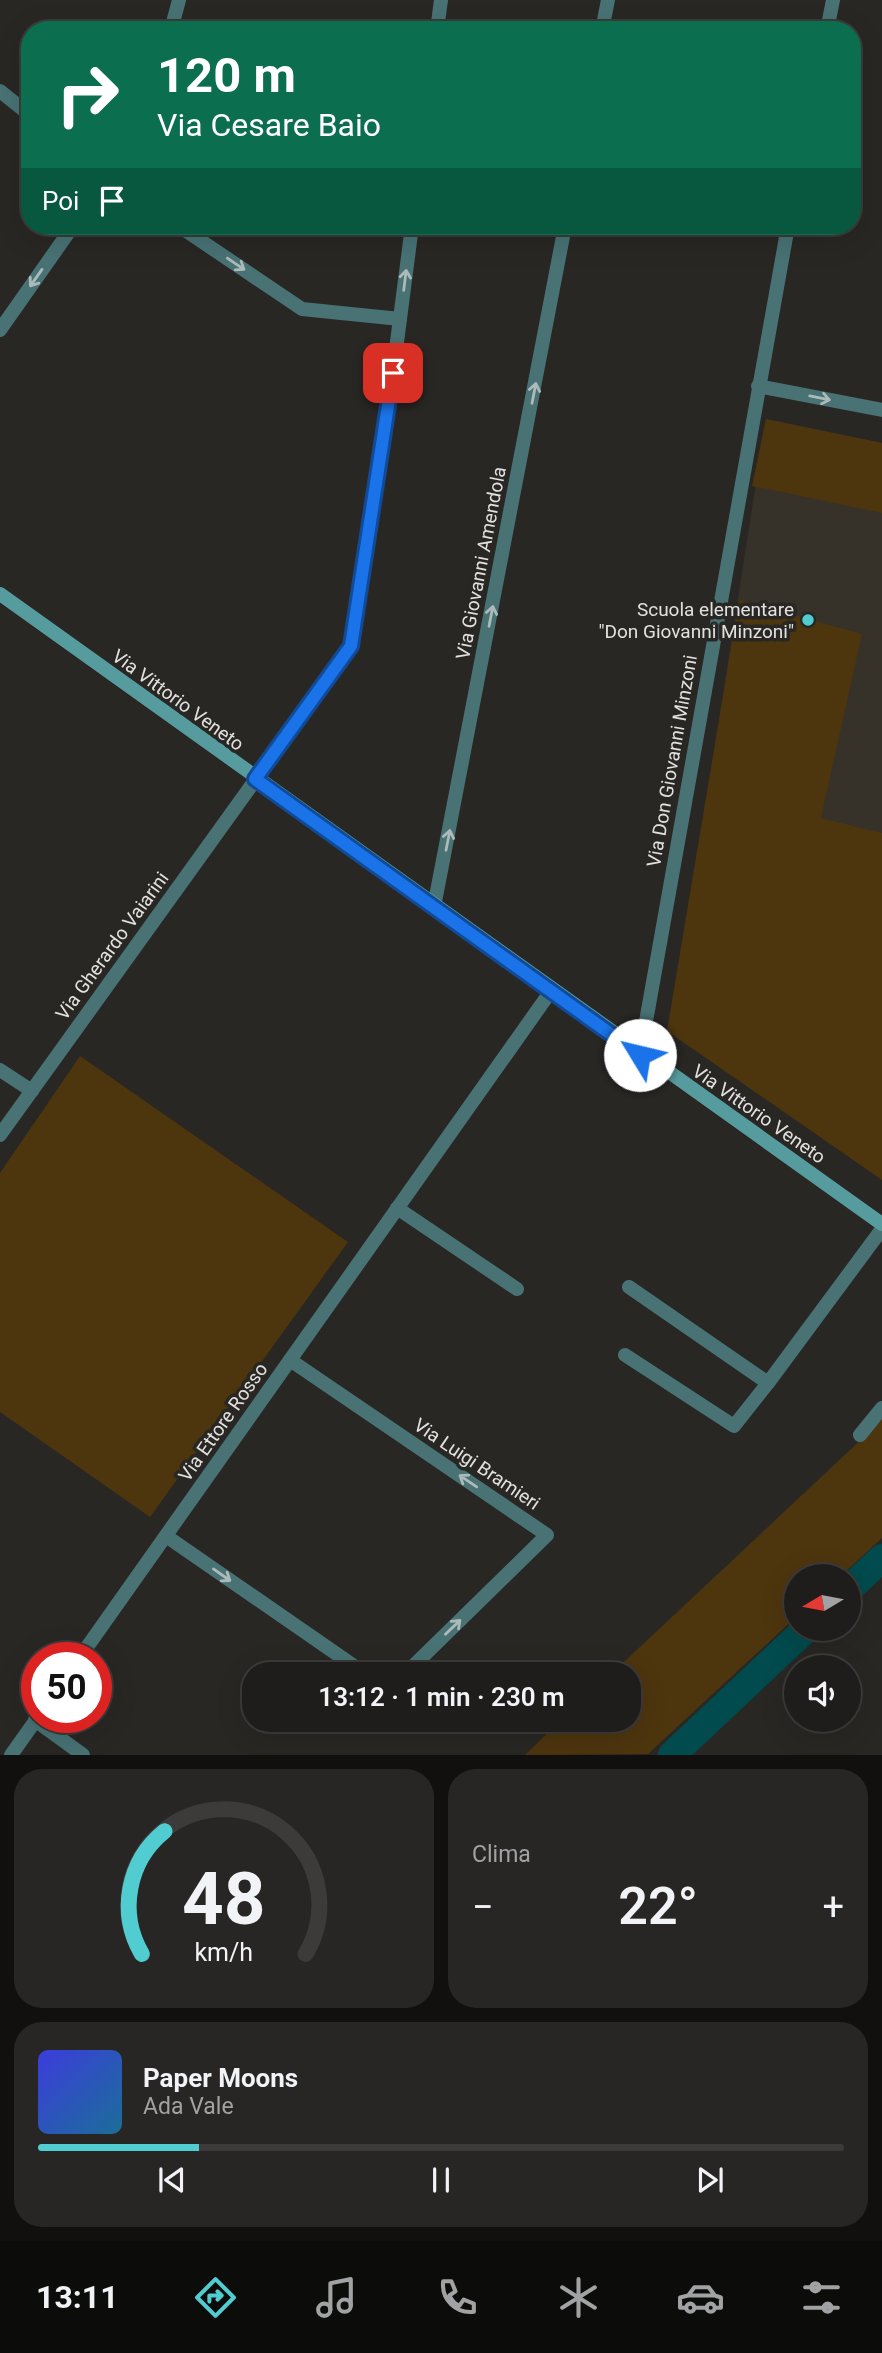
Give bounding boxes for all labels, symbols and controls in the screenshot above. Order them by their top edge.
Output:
text: 120 m [157,47,296,104]
icon: right [42,49,133,140]
text: Via Cesare Baio [157,106,381,144]
icon: arrive [93,182,131,220]
text: Poi [42,186,79,216]
one-way arrow [225,257,245,271]
one-way arrow [29,268,43,287]
one-way arrow [398,269,411,292]
pin [363,343,423,403]
icon: arrive [374,354,412,392]
one-way arrow [527,382,541,405]
one-way arrow [808,392,831,405]
street label: Via Giovanni Amendola [451,465,511,661]
place label: Scuola elementare "Don Giovanni Minzoni" [598,598,794,643]
one-way arrow [484,605,498,628]
marker: Scuola elementare "Don Giovanni Minzoni" [800,612,816,628]
street label: Via Vittorio Veneto [108,644,248,756]
street label: Via Don Giovanni Minzoni [642,653,702,869]
one-way arrow [441,829,455,852]
street label: Via Gherardo Vaiarini [51,868,173,1024]
position arrow [603,1018,677,1092]
street label: Via Vittorio Veneto [688,1059,830,1169]
street label: Via Ettore Rosso [174,1358,272,1486]
street label: Via Luigi Bramieri [409,1413,545,1515]
one-way arrow [458,1474,478,1488]
north arrow [784,1564,861,1642]
map controls [784,1564,861,1732]
one-way arrow [212,1568,231,1582]
one-way arrow [444,1619,461,1636]
speed limit sign: 50 [21,1642,112,1733]
button: sound [784,1655,861,1732]
text: 13:12 · 1 min · 230 m [318,1682,565,1712]
text: Clima [472,1841,531,1868]
text: 48 [182,1857,266,1943]
text: 22° [618,1876,698,1937]
text: − [472,1885,494,1929]
text: + [822,1885,844,1929]
text: km/h [195,1938,253,1967]
text: Paper Moons [143,2063,298,2093]
text: Ada Vale [143,2093,234,2120]
icon: previous [153,2161,191,2199]
icon: pause [422,2161,460,2199]
icon: next [691,2161,729,2199]
icon: directions [191,2273,240,2322]
icon: music [312,2273,361,2322]
icon: phone [433,2273,482,2322]
icon: climate [554,2273,603,2322]
icon: car [676,2273,725,2322]
icon: filters [797,2273,846,2322]
text: 13:11 [36,2278,119,2316]

